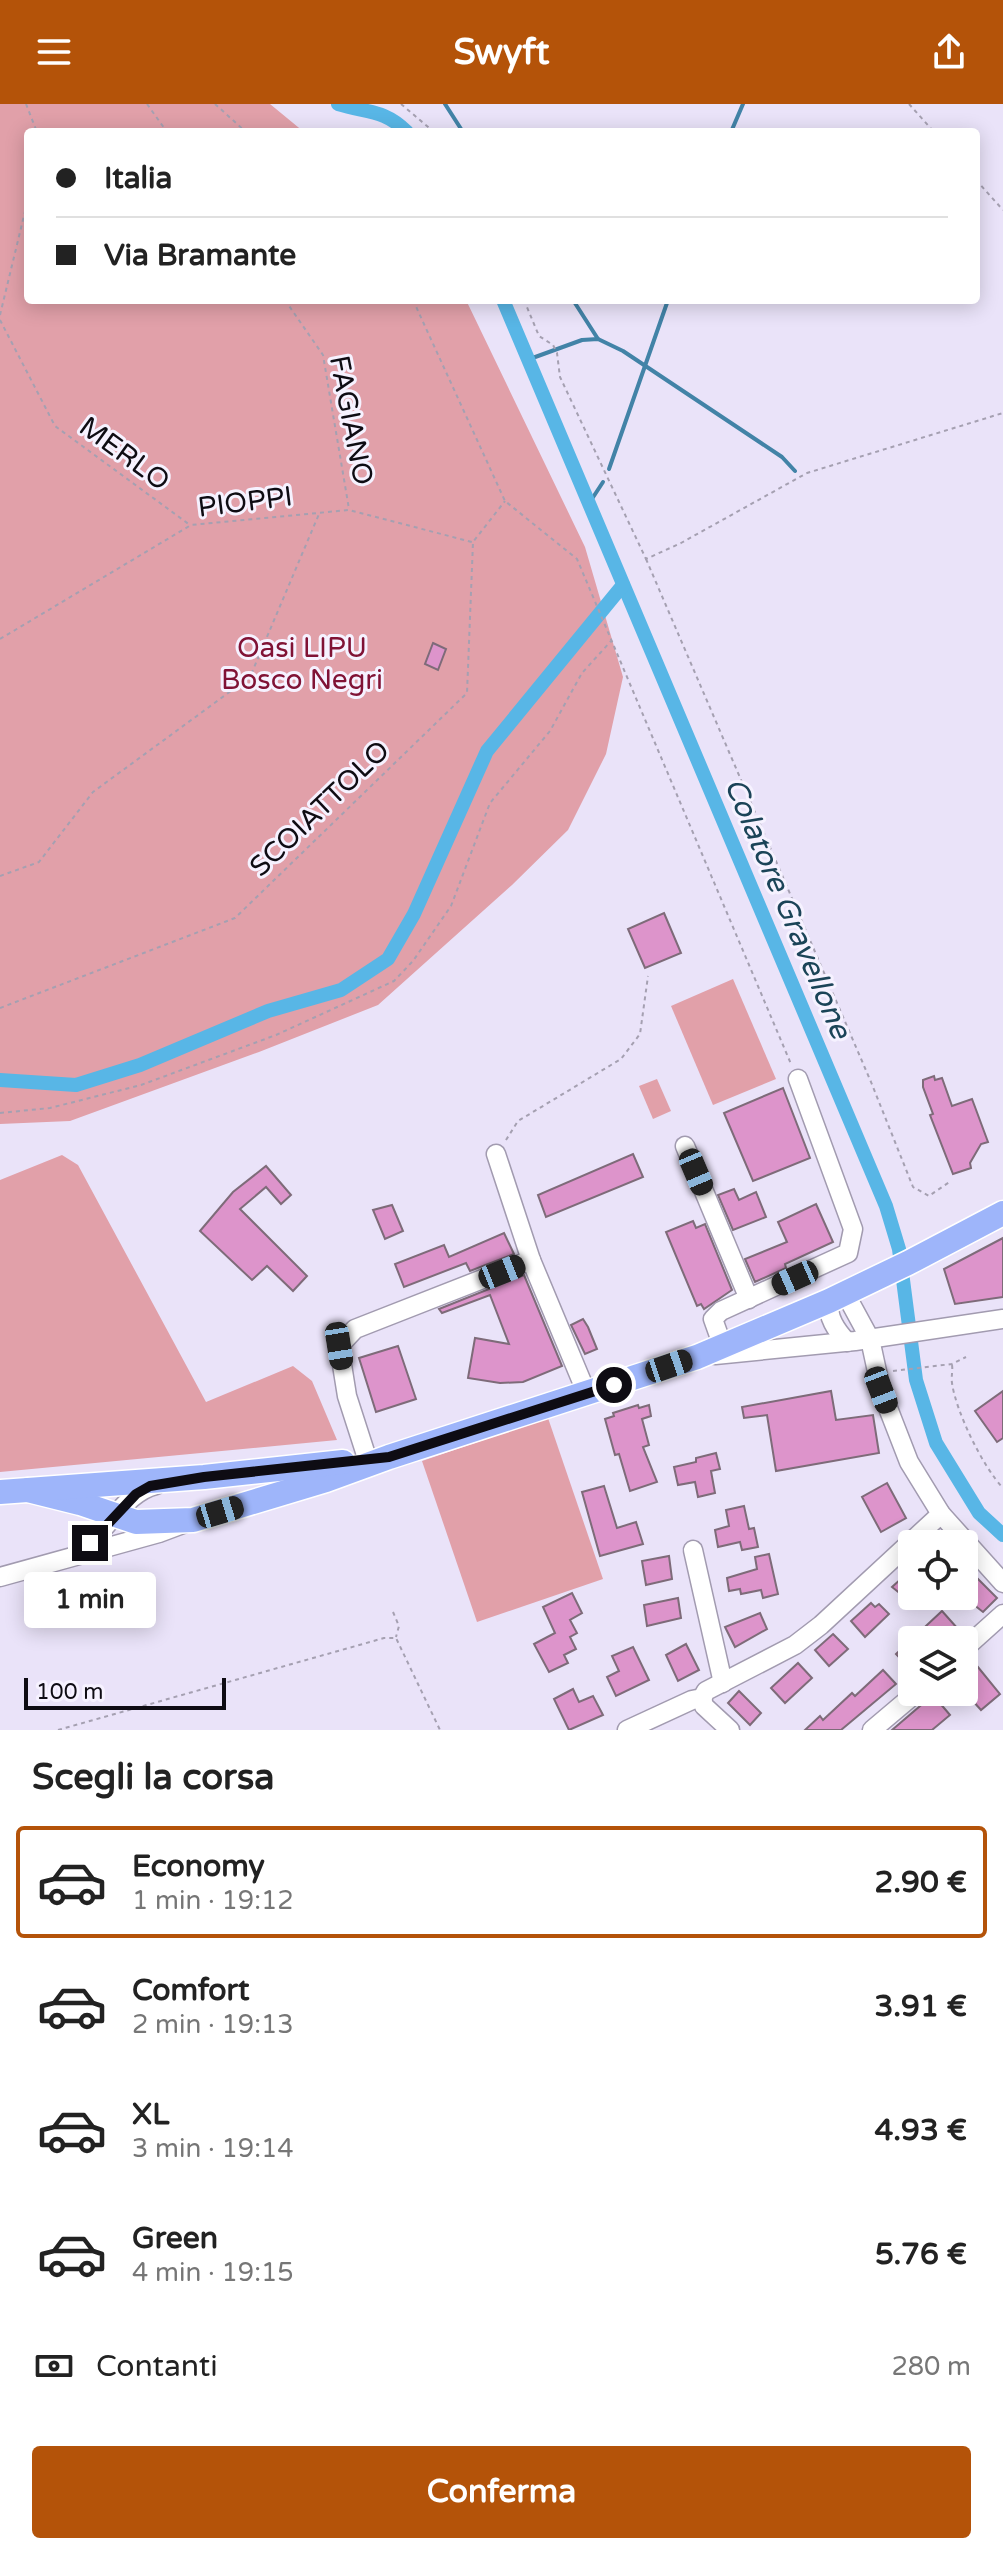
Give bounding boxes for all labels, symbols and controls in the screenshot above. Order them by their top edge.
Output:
icon: menu [32,30,76,74]
icon: share [927,30,971,74]
text: Swyft [453,31,550,74]
text: Italia [104,160,172,197]
text: Via Bramante [104,237,296,274]
street label: FAGIANO [322,352,380,488]
street label: MERLO [72,410,176,498]
street label: PIOPPI [196,479,294,525]
park label: Oasi LIPU Bosco Negri [221,631,383,697]
street label: SCOIATTOLO [243,734,397,884]
water label: Colatore Gravellone [716,772,860,1046]
car [676,1145,716,1199]
car [475,1252,529,1292]
car [768,1257,822,1299]
car [323,1320,355,1372]
car [642,1347,696,1385]
car [861,1363,901,1417]
route start [596,1367,632,1403]
car [194,1494,246,1530]
route end [72,1525,108,1561]
map controls [898,1530,978,1706]
button: locate [898,1530,978,1610]
callout: 1 min [24,1571,156,1627]
text: 1 min [55,1584,125,1615]
button: layers [898,1626,978,1706]
scale bar [24,1674,226,1710]
text: 100 m [36,1679,103,1705]
text: Scegli la corsa [32,1756,274,1799]
icon: car [36,1846,108,1918]
text: Economy [132,1848,265,1885]
text: 2.90 € [874,1864,967,1901]
text: 1 min · 19:12 [132,1885,294,1916]
icon: car [36,1970,108,2042]
text: Comfort [132,1972,250,2009]
text: 3.91 € [874,1988,967,2025]
text: 2 min · 19:13 [132,2009,294,2040]
icon: car [36,2094,108,2166]
text: XL [132,2096,169,2133]
text: 4.93 € [874,2112,967,2149]
text: 3 min · 19:14 [132,2133,294,2164]
icon: car [36,2218,108,2290]
text: Green [132,2220,218,2257]
text: 5.76 € [875,2236,967,2273]
text: 4 min · 19:15 [132,2257,294,2288]
icon: cash [32,2344,76,2388]
text: Contanti [96,2348,218,2385]
text: 280 m [891,2351,971,2382]
button: Conferma [32,2446,971,2538]

